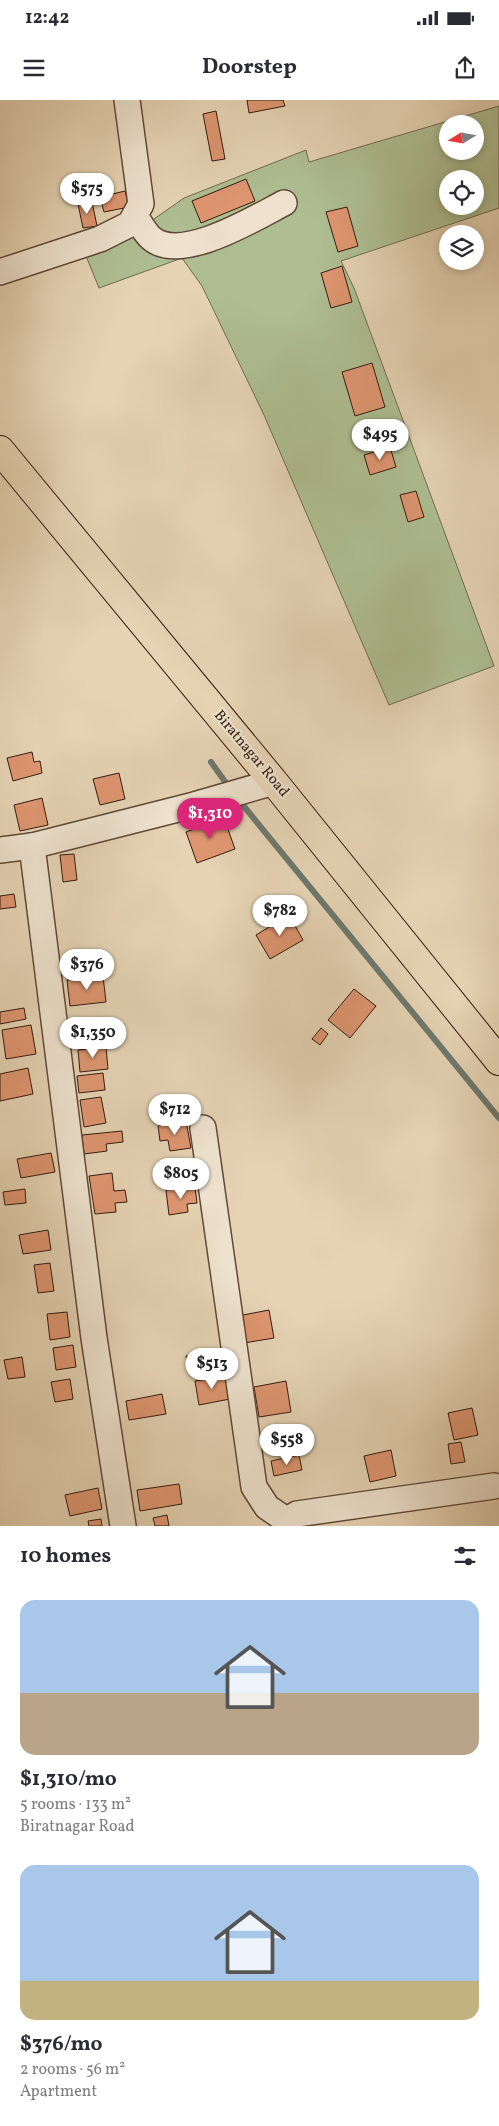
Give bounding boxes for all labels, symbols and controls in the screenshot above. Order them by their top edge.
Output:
text: 12:42 [25,5,69,31]
text: Doorstep [202,52,297,83]
icon: menu [20,54,48,82]
icon: share [451,54,479,82]
north arrow [439,115,484,160]
map controls [439,115,484,270]
button: locate [439,170,484,215]
pin: $575 [57,172,117,215]
text: $575 [71,178,103,200]
button: layers [439,225,484,270]
pin: $495 [350,418,410,461]
text: $495 [363,424,397,446]
street label: Biratnagar Road [208,706,294,802]
pin: $1,310 [169,798,251,840]
text: $1,310 [188,803,232,825]
pin: $782 [250,894,310,937]
text: $782 [263,900,297,922]
pin: $376 [57,948,117,991]
text: $376 [70,954,104,976]
pin: $1,350 [52,1016,134,1059]
text: $1,350 [70,1022,116,1044]
pin: $712 [145,1094,205,1136]
text: $712 [159,1099,191,1121]
pin: $805 [151,1158,211,1200]
text: $805 [163,1163,199,1185]
pin: $513 [182,1348,242,1390]
text: $513 [196,1353,228,1375]
pin: $558 [257,1424,317,1466]
text: $558 [270,1429,304,1451]
text: 10 homes [20,1542,111,1571]
icon: filters [451,1542,479,1570]
icon: home [205,1632,295,1722]
text: $1,310/mo [20,1765,117,1794]
text: 5 rooms · 133 m² [20,1794,131,1816]
text: Biratnagar Road [20,1816,135,1838]
icon: home [205,1897,295,1987]
text: $376/mo [20,2030,103,2059]
text: 2 rooms · 56 m² [20,2059,125,2081]
text: Apartment [20,2081,97,2103]

